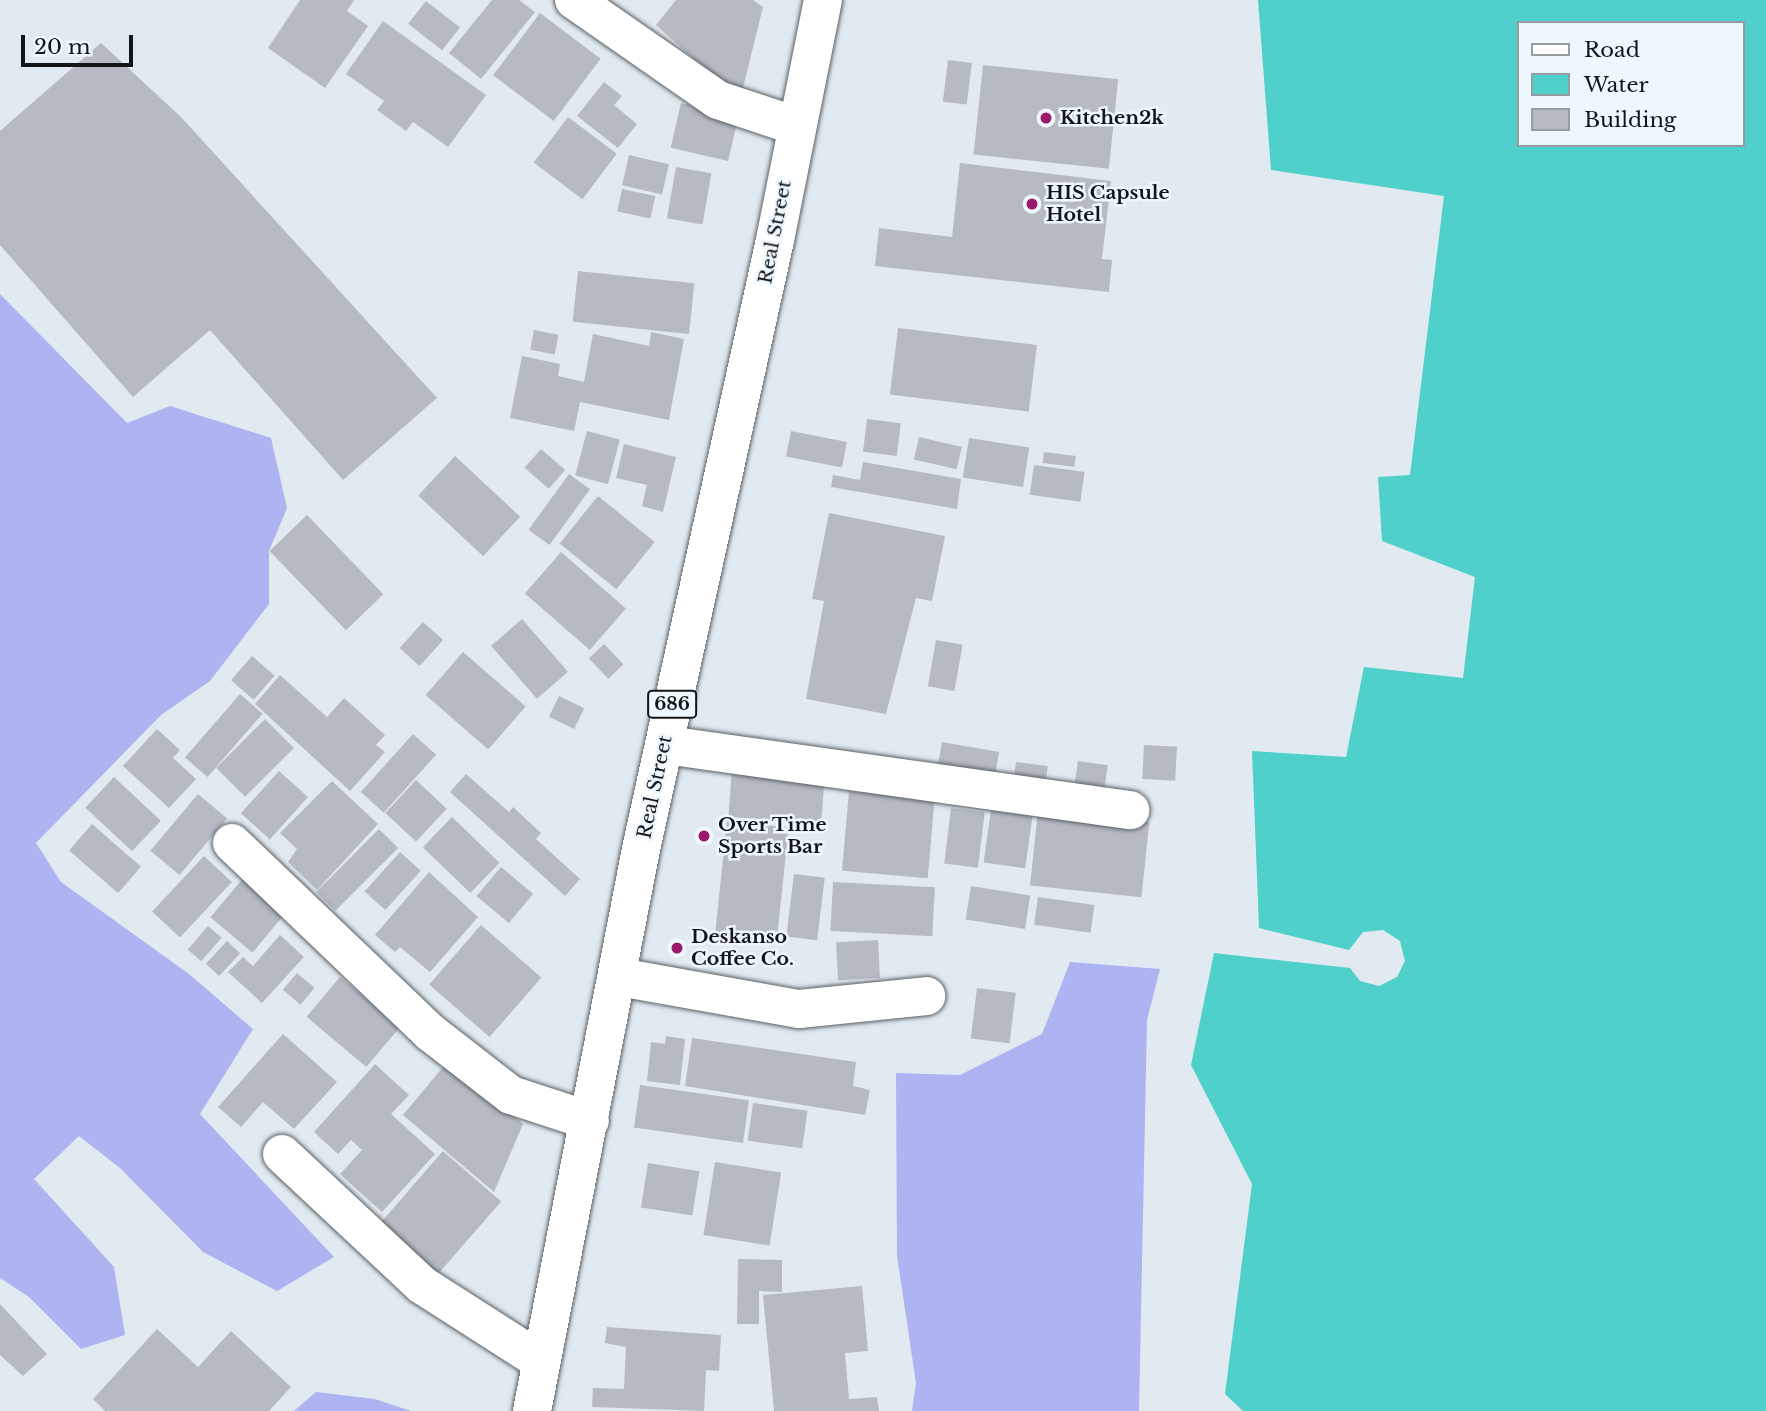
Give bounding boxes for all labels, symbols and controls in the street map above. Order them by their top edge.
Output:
scale bar [24,21,136,65]
legend [1518,21,1745,147]
text: 20 m [34,34,91,60]
text: Road [1584,37,1640,63]
text: Water [1584,72,1648,98]
place label: Kitchen2k [1060,107,1164,129]
text: Building [1584,107,1676,133]
marker: Kitchen2k [1038,110,1054,126]
street label: Real Street [754,178,796,286]
place label: HIS Capsule Hotel [1046,182,1170,226]
marker: HIS Capsule Hotel [1024,196,1040,212]
road number: 686 [646,690,698,718]
street label: Real Street [633,733,677,841]
place label: Over Time Sports Bar [718,814,827,858]
marker: Over Time Sports Bar [696,828,712,844]
place label: Deskanso Coffee Co. [691,926,794,970]
marker: Deskanso Coffee Co. [669,940,685,956]

